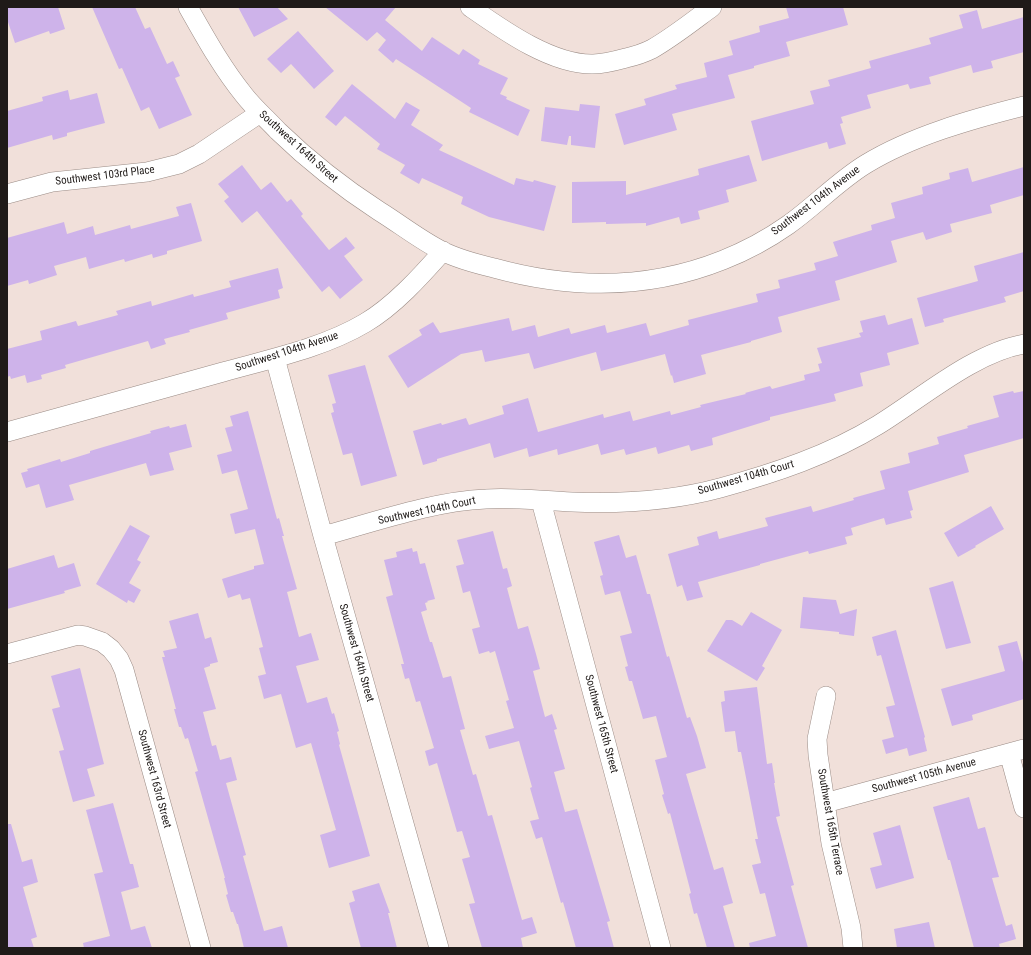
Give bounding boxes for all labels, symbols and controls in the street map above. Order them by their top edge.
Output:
street label: Southwest 164th Street [256,108,340,186]
street label: Southwest 103rd Place [55,163,155,189]
street label: Southwest 104th Avenue [769,163,863,239]
street label: Southwest 104th Avenue [234,329,340,375]
street label: Southwest 104th Court [696,458,796,498]
street label: Southwest 104th Court [377,494,477,528]
street label: Southwest 164th Street [336,602,376,704]
street label: Southwest 165th Street [582,673,620,775]
street label: Southwest 163rd Street [134,728,174,830]
street label: Southwest 105th Avenue [870,756,978,796]
street label: Southwest 165th Terrace [814,768,846,876]

